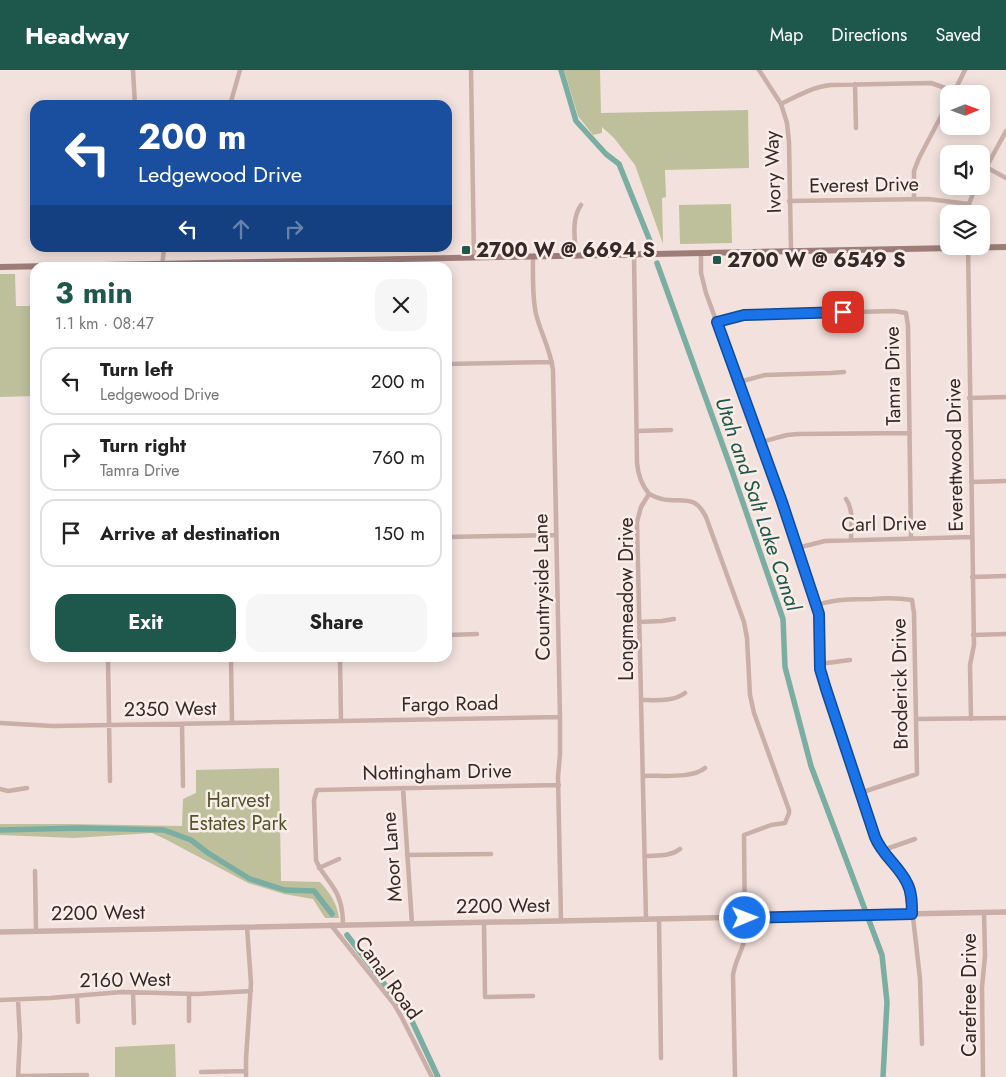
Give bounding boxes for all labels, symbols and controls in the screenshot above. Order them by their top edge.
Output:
text: Headway [25,18,129,53]
text: Map [770,22,803,48]
text: Directions [831,22,907,48]
text: Saved [935,22,981,48]
north arrow [940,85,990,135]
map controls [940,85,990,255]
text: 200 m [138,112,247,162]
icon: left [55,120,120,185]
street label: Ivory Way [757,130,789,214]
button: sound [940,145,990,195]
text: Ledgewood Drive [138,158,302,190]
street label: Everest Drive [809,170,919,200]
button: layers [940,205,990,255]
icon: left [174,215,202,243]
icon: ahead [227,215,255,243]
icon: right [280,215,308,243]
place label: 2700 W @ 6694 S [476,236,655,265]
marker: 2700 W @ 6694 S [460,244,472,256]
place label: 2700 W @ 6549 S [727,246,905,275]
marker: 2700 W @ 6549 S [711,254,723,266]
text: 3 min [55,271,133,314]
button: close [375,279,427,331]
pin [822,291,864,333]
icon: arrive [829,298,857,326]
text: 1.1 km · 08:47 [55,312,154,335]
street label: Tamra Drive [878,326,908,426]
text: Turn left [100,356,173,383]
icon: left [57,367,85,395]
text: 200 m [371,368,425,395]
street label: Everettwood Drive [939,378,971,532]
text: Ledgewood Drive [100,383,219,406]
water label: Utah and Salt Lake Canal [707,393,809,616]
text: Turn right [100,432,186,459]
icon: right [57,443,85,471]
text: 760 m [372,444,425,471]
text: Tamra Drive [100,459,180,482]
street label: Carl Drive [841,509,927,539]
street label: Countryside Lane [526,513,558,661]
street label: Longmeadow Drive [612,517,641,681]
icon: arrive [57,519,85,547]
text: Arrive at destination [100,520,280,547]
text: 150 m [374,520,425,547]
button: Exit [55,594,236,652]
button: Share [246,594,427,652]
street label: Broderick Drive [884,618,916,750]
street label: Fargo Road [401,689,499,719]
street label: 2350 West [123,694,217,724]
street label: Nottingham Drive [362,756,512,788]
park label: Harvest Estates Park [189,786,287,838]
street label: Moor Lane [374,811,410,903]
street label: 2200 West [456,891,551,921]
position arrow [718,891,770,943]
street label: 2200 West [51,898,146,928]
street label: Canal Road [348,930,428,1026]
street label: Carefree Drive [955,933,984,1057]
street label: 2160 West [79,965,171,995]

